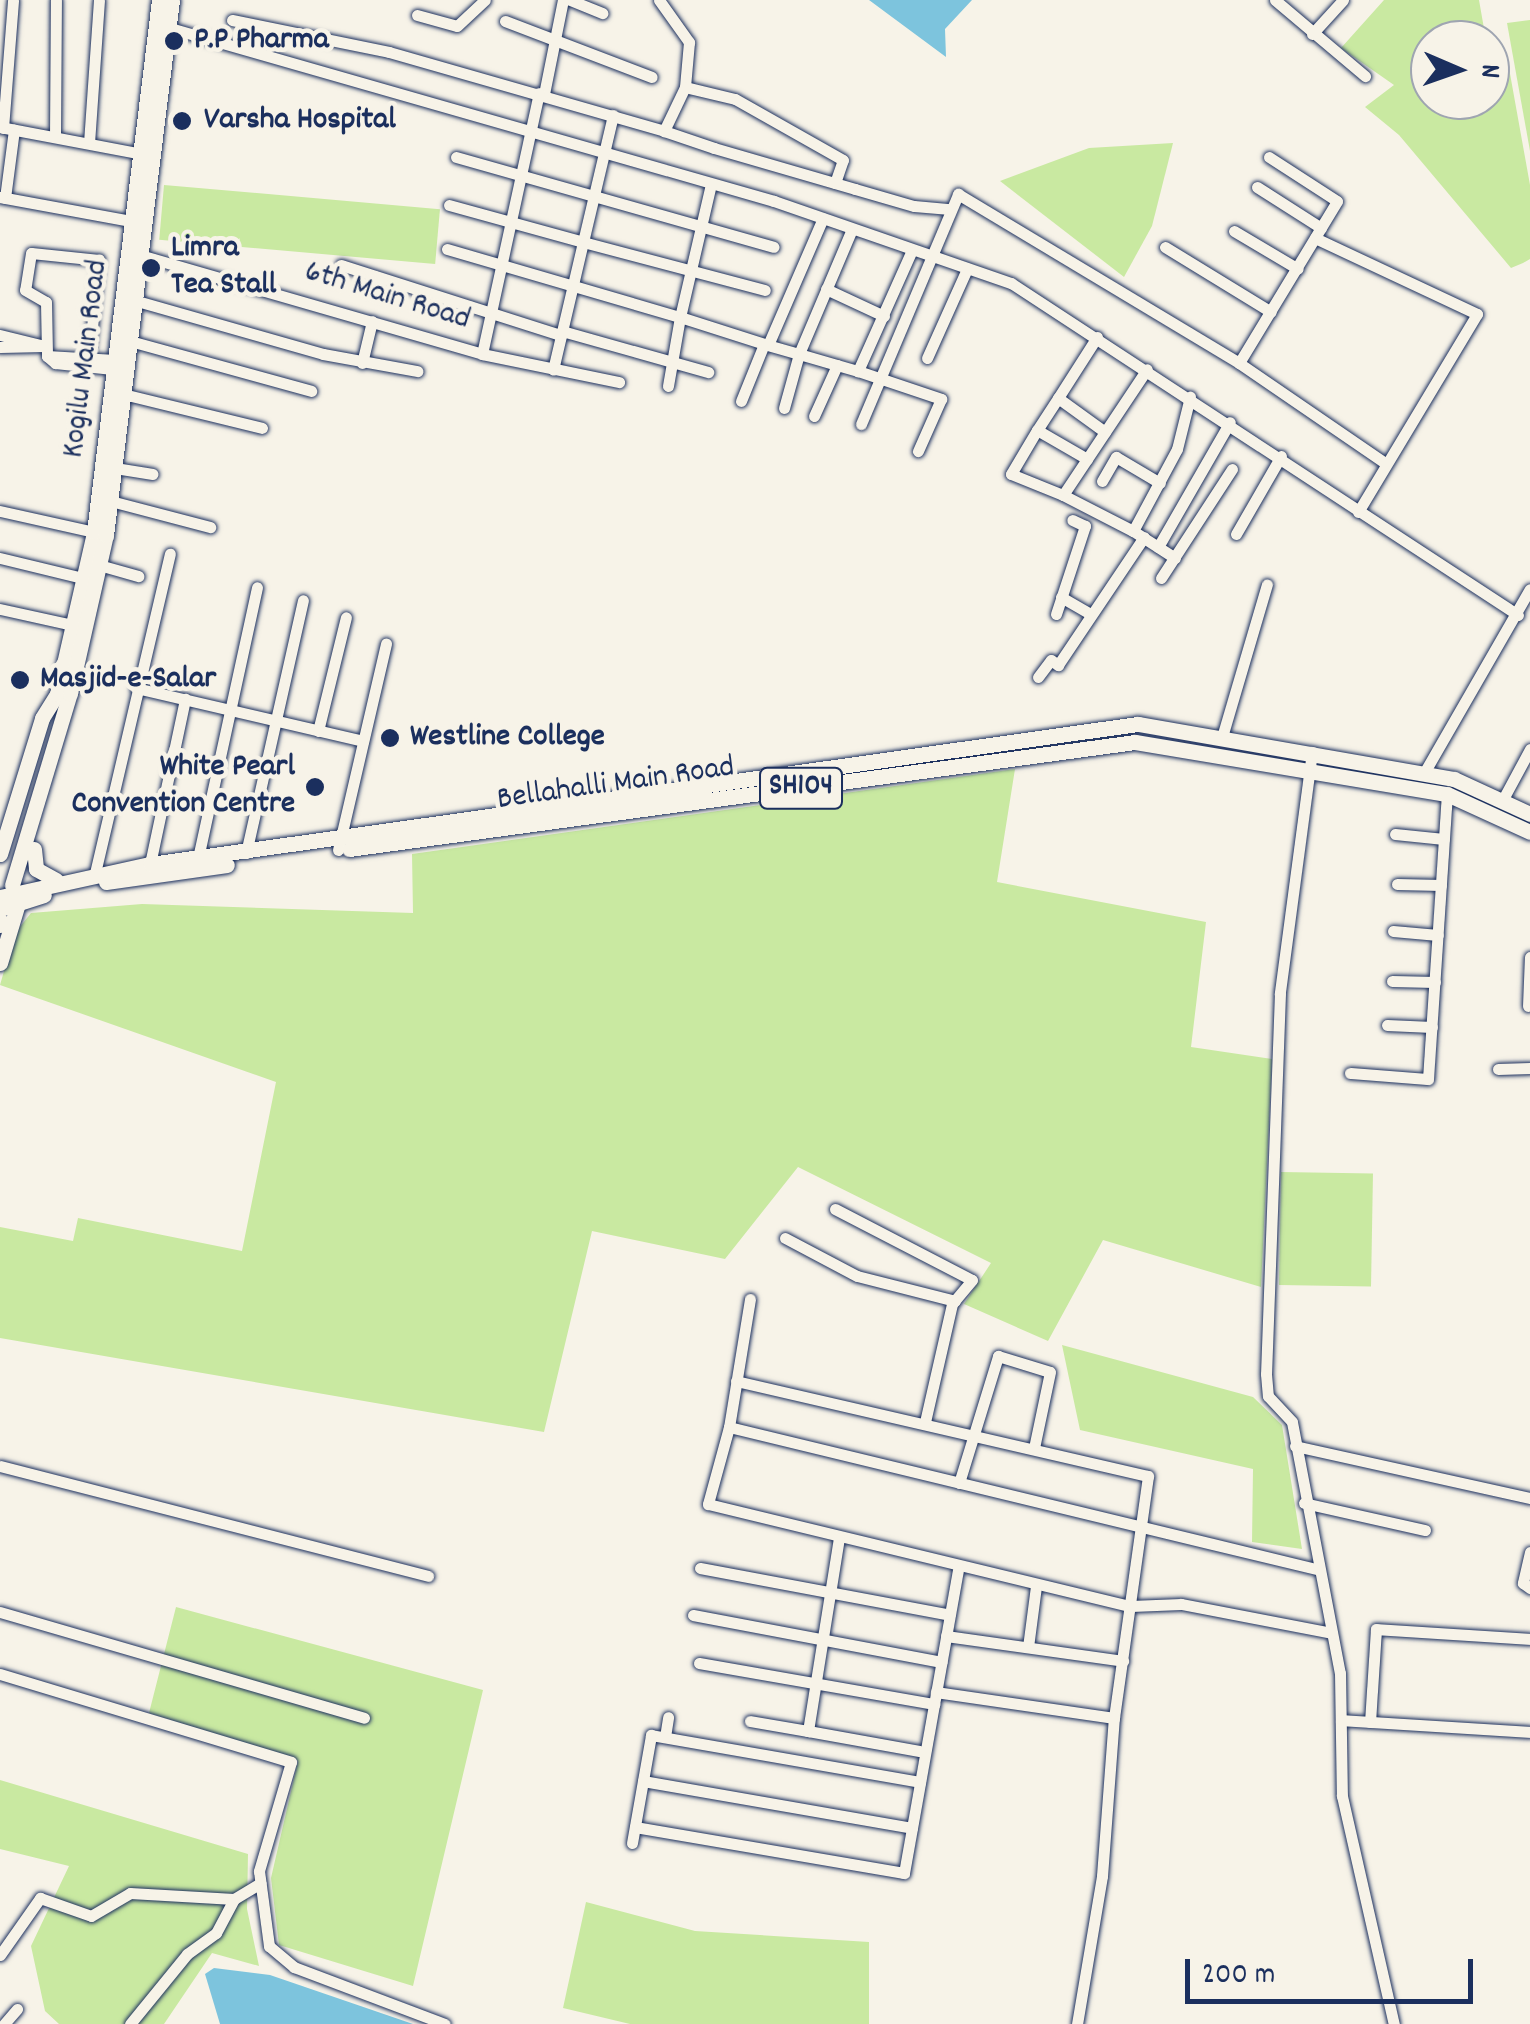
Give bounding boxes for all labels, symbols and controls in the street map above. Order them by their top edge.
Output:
north arrow [1410,20,1510,120]
place label: P.P Pharma [194,22,329,60]
marker: P.P Pharma [163,30,185,52]
text: N [1468,63,1508,79]
place label: Varsha Hospital [204,102,396,140]
marker: Varsha Hospital [169,108,195,134]
place label: Limra Tea Stall [171,231,276,306]
street label: 6th Main Road [300,254,474,340]
marker: Limra Tea Stall [140,257,162,279]
street label: Kogilu Main Road [56,258,118,460]
place label: Masjid-e-Salar [40,661,216,699]
marker: Masjid-e-Salar [9,669,31,691]
place label: Westline College [410,719,605,757]
marker: Westline College [379,727,401,749]
street label: Bellahalli Main Road [495,749,737,821]
place label: White Pearl Convention Centre [72,750,295,825]
road number: SH104 [758,763,844,813]
marker: White Pearl Convention Centre [304,776,326,798]
scale bar [1190,1939,1478,2001]
text: 200 m [1202,1955,1275,1998]

